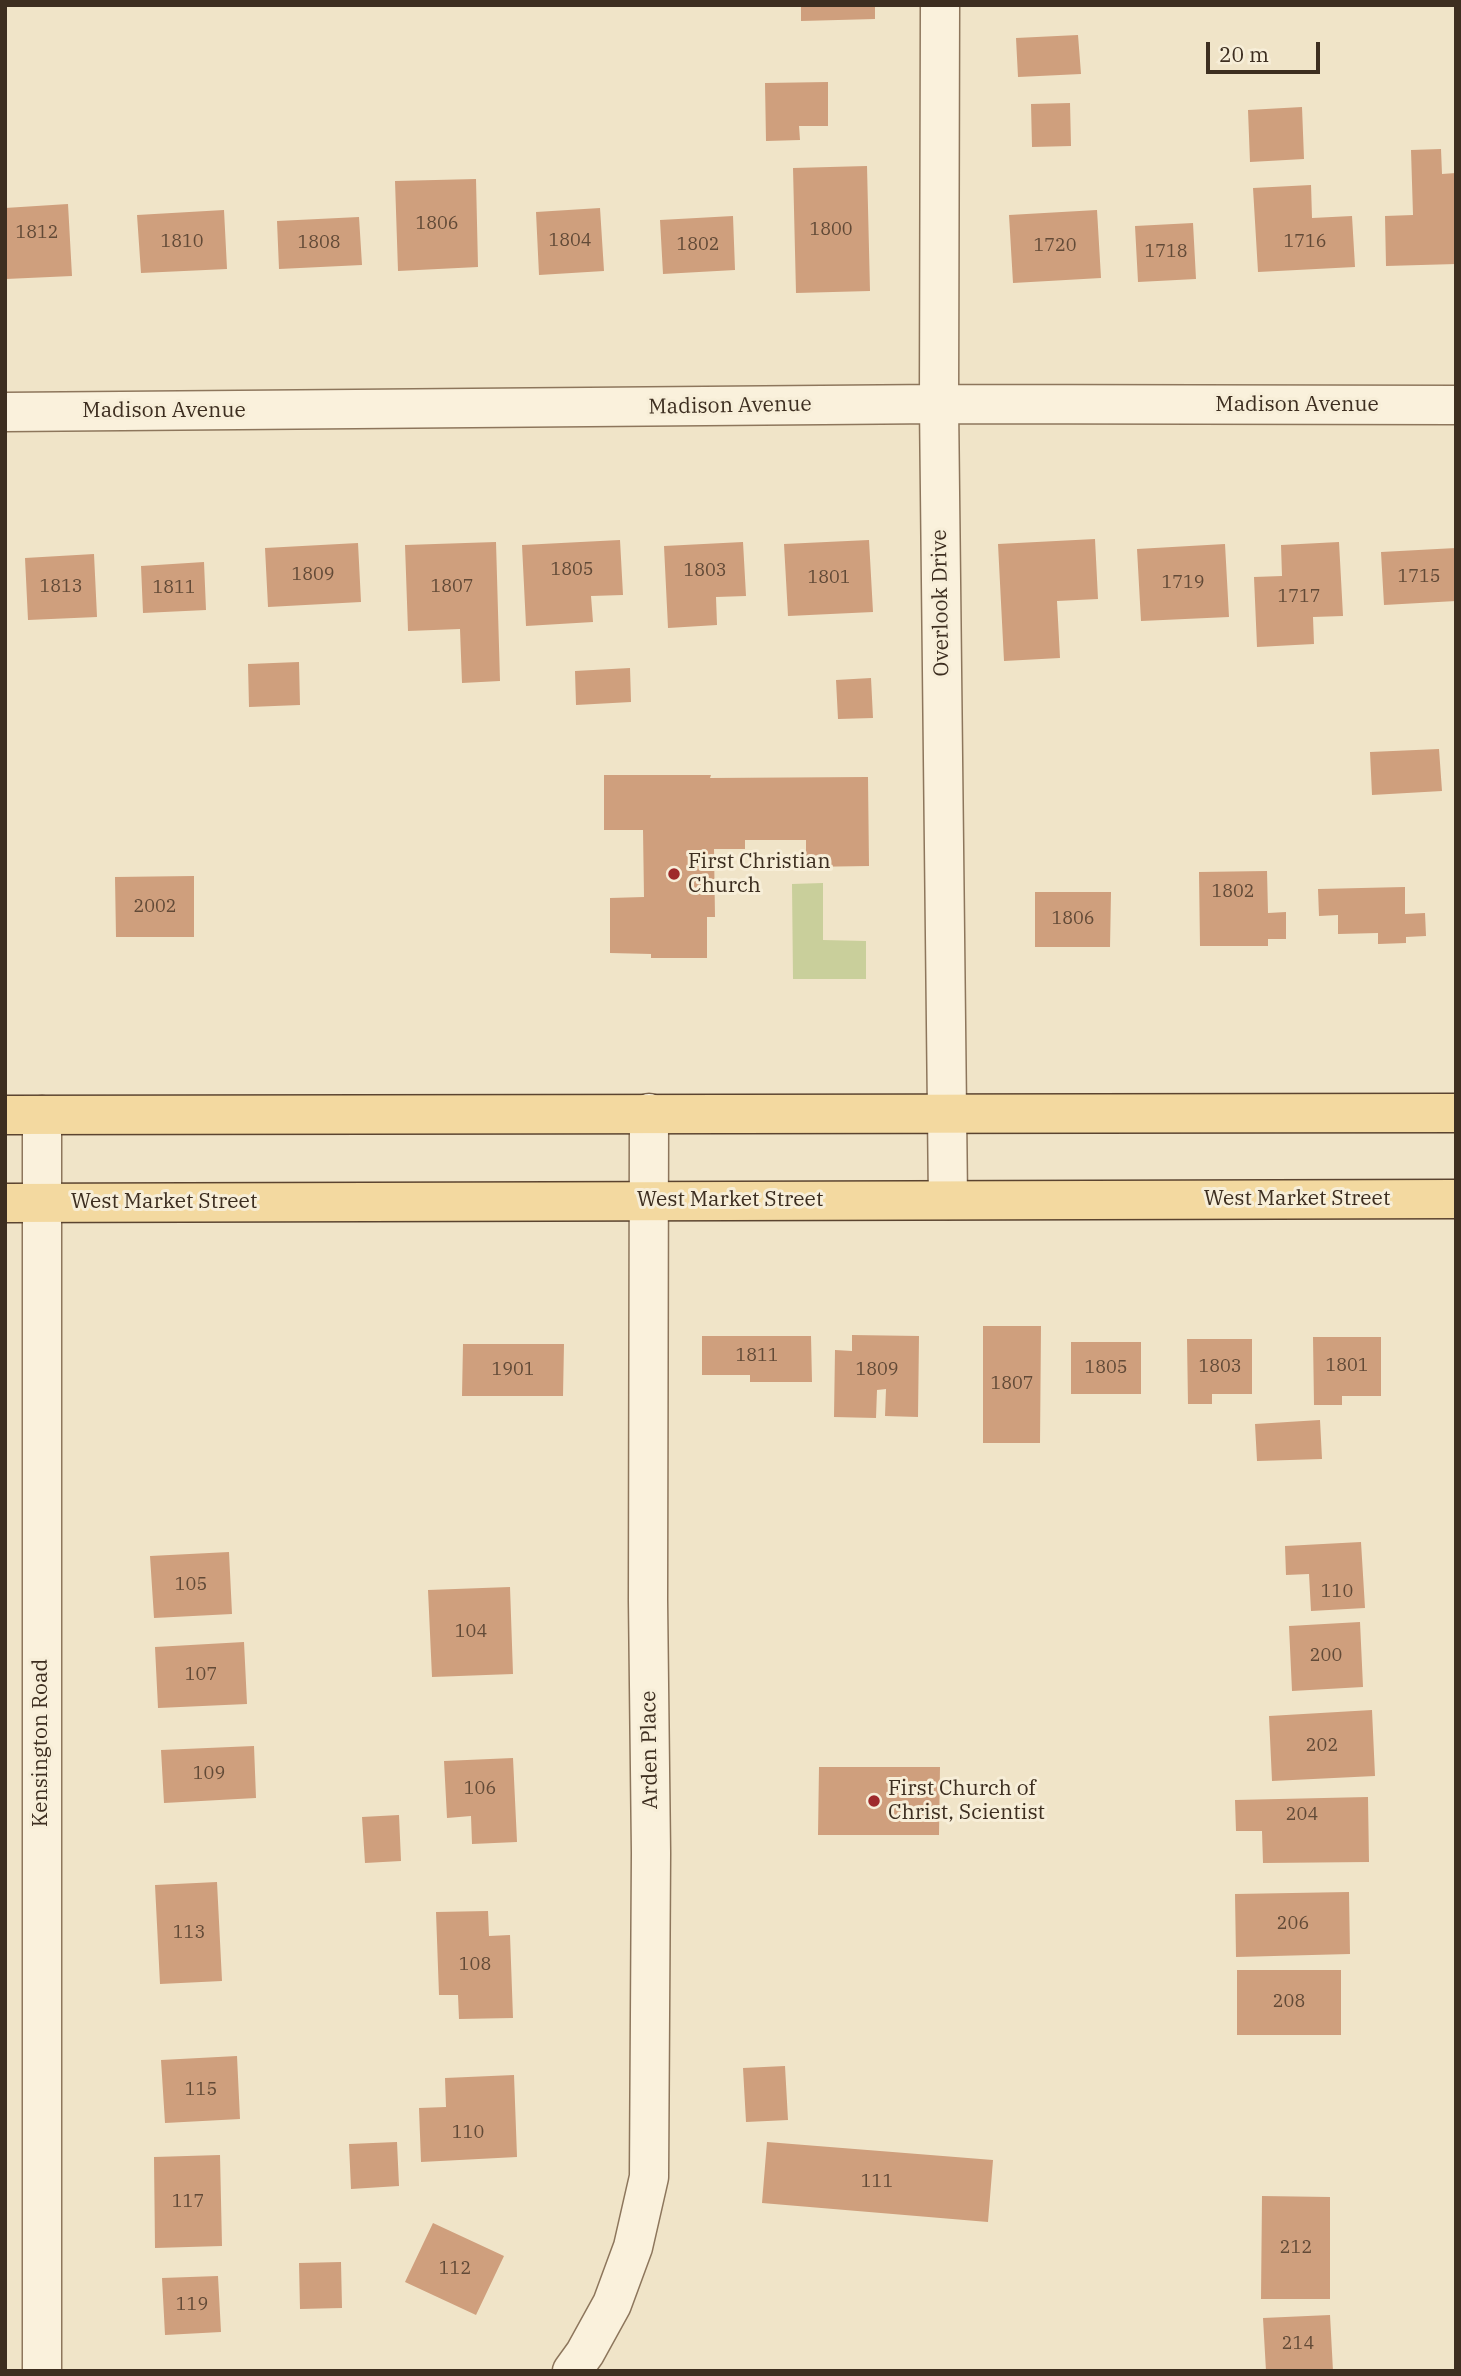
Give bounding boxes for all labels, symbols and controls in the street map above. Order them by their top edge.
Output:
scale bar [1209,28,1323,72]
text: 20 m [1219,40,1269,68]
house number: 1806 [415,213,459,235]
house number: 1800 [809,219,853,241]
house number: 1812 [15,222,59,244]
house number: 1804 [548,230,592,252]
house number: 1810 [160,231,204,253]
house number: 1716 [1283,231,1327,253]
house number: 1808 [297,232,341,254]
house number: 1802 [676,234,720,256]
house number: 1720 [1033,235,1077,257]
house number: 1718 [1144,241,1188,263]
street label: Madison Avenue [648,392,812,420]
street label: Madison Avenue [1215,392,1379,418]
street label: Madison Avenue [82,398,246,424]
street label: Overlook Drive [927,529,955,677]
house number: 1805 [550,559,594,581]
house number: 1803 [683,560,727,582]
house number: 1809 [291,564,335,586]
house number: 1715 [1397,566,1441,588]
house number: 1801 [807,567,851,589]
house number: 1719 [1161,572,1205,594]
house number: 1813 [39,576,83,598]
house number: 1807 [430,576,474,598]
house number: 1811 [152,577,196,599]
house number: 1717 [1277,586,1321,608]
place label: First Christian Church [688,849,831,899]
marker: First Christian Church [666,866,682,882]
house number: 1802 [1211,881,1255,903]
house number: 2002 [133,896,177,918]
house number: 1806 [1051,908,1095,930]
street label: West Market Street [1204,1186,1390,1212]
street label: West Market Street [637,1187,823,1213]
street label: West Market Street [71,1189,257,1215]
house number: 1811 [735,1345,779,1367]
house number: 1801 [1325,1355,1369,1377]
house number: 1803 [1198,1356,1242,1378]
house number: 1805 [1084,1357,1128,1379]
house number: 1901 [491,1359,535,1381]
house number: 1809 [855,1359,899,1381]
house number: 1807 [990,1373,1034,1395]
house number: 105 [175,1574,207,1596]
house number: 110 [1321,1581,1353,1603]
house number: 104 [455,1621,487,1643]
house number: 200 [1310,1645,1342,1667]
street label: Kensington Road [28,1659,54,1827]
house number: 107 [185,1664,217,1686]
street label: Arden Place [636,1690,664,1810]
house number: 202 [1306,1735,1338,1757]
house number: 109 [193,1763,225,1785]
place label: First Church of Christ, Scientist [888,1776,1045,1826]
house number: 106 [464,1778,496,1800]
marker: First Church of Christ, Scientist [866,1793,882,1809]
house number: 204 [1286,1804,1318,1826]
house number: 206 [1277,1913,1309,1935]
house number: 113 [173,1922,205,1944]
house number: 108 [459,1954,491,1976]
house number: 208 [1273,1991,1305,2013]
house number: 115 [185,2079,217,2101]
house number: 110 [452,2122,484,2144]
house number: 111 [861,2171,893,2193]
house number: 117 [172,2191,204,2213]
house number: 212 [1280,2237,1312,2259]
house number: 112 [439,2258,471,2280]
house number: 119 [176,2294,208,2316]
house number: 214 [1282,2333,1314,2355]

